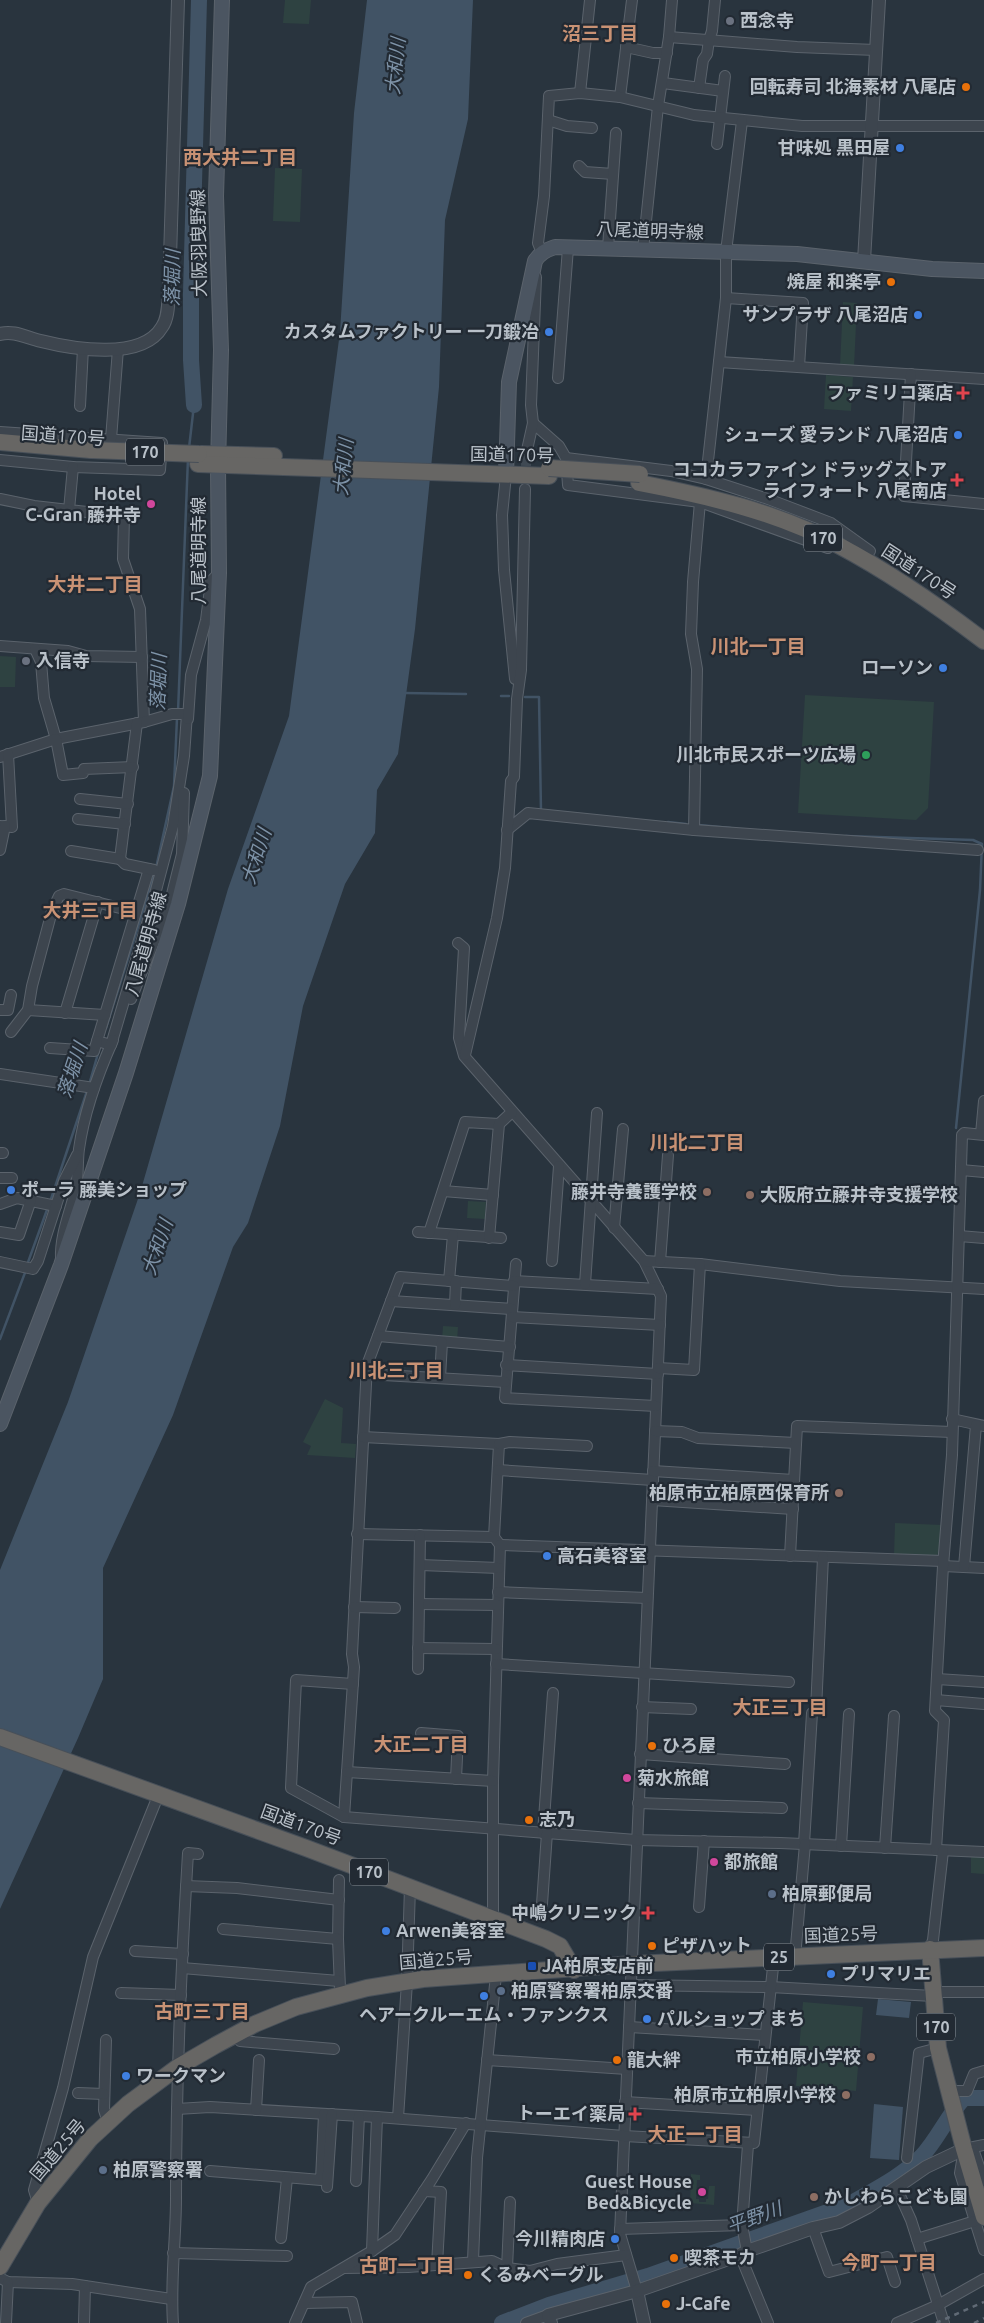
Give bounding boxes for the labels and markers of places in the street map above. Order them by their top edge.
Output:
place label: 西念寺 [740,10,794,30]
marker: 西念寺 [724,15,736,27]
place label: 回転寿司 北海素材 八尾店 [749,76,956,96]
marker: 回転寿司 北海素材 八尾店 [960,81,972,93]
place label: 甘味処 黒田屋 [778,137,890,157]
marker: 甘味処 黒田屋 [894,142,906,154]
place label: 焼屋 和楽亭 [787,271,881,291]
marker: 焼屋 和楽亭 [885,276,897,288]
place label: サンプラザ 八尾沼店 [742,304,908,324]
marker: サンプラザ 八尾沼店 [912,309,924,321]
place label: カスタムファクトリー 一刀鍛冶 [284,321,539,341]
marker: カスタムファクトリー 一刀鍛冶 [543,326,555,338]
place label: ファミリコ薬店 [827,382,953,402]
marker: ファミリコ薬店 [957,387,969,399]
place label: シューズ 愛ランド 八尾沼店 [724,424,948,444]
marker: シューズ 愛ランド 八尾沼店 [952,429,964,441]
place label: ココカラファイン ドラッグストア ライフォート 八尾南店 [673,459,947,500]
marker: ココカラファイン ドラッグストア ライフォート 八尾南店 [951,474,963,486]
place label: Hotel C-Gran 藤井寺 [25,483,142,524]
marker: Hotel C-Gran 藤井寺 [145,498,157,510]
place label: 入信寺 [36,650,90,670]
marker: 入信寺 [20,655,32,667]
place label: ローソン [861,657,933,677]
marker: ローソン [937,662,949,674]
place label: 川北市民スポーツ広場 [676,744,856,764]
marker: 川北市民スポーツ広場 [860,749,872,761]
place label: ポーラ 藤美ショップ [21,1179,187,1199]
place label: 藤井寺養護学校 [571,1181,697,1201]
marker: ポーラ 藤美ショップ [5,1184,17,1196]
place label: 大阪府立藤井寺支援学校 [760,1184,958,1204]
marker: 藤井寺養護学校 [701,1186,713,1198]
marker: 大阪府立藤井寺支援学校 [744,1189,756,1201]
place label: 柏原市立柏原西保育所 [649,1482,829,1502]
marker: 柏原市立柏原西保育所 [833,1487,845,1499]
place label: 高石美容室 [557,1545,647,1565]
marker: 高石美容室 [541,1550,553,1562]
place label: ひろ屋 [662,1735,716,1755]
marker: ひろ屋 [646,1740,658,1752]
place label: 菊水旅館 [637,1767,709,1787]
marker: 菊水旅館 [621,1772,633,1784]
place label: 志乃 [539,1809,575,1829]
marker: 志乃 [523,1814,535,1826]
place label: 都旅館 [724,1851,778,1871]
marker: 都旅館 [708,1856,720,1868]
place label: 柏原郵便局 [782,1883,872,1903]
marker: 柏原郵便局 [766,1888,778,1900]
place label: 中嶋クリニック [511,1902,637,1922]
marker: 中嶋クリニック [641,1906,655,1920]
place label: Arwen美容室 [396,1920,505,1940]
marker: Arwen美容室 [380,1925,392,1937]
place label: ピザハット [662,1935,752,1955]
marker: ピザハット [646,1940,658,1952]
place label: JA柏原支店前 [542,1955,654,1975]
marker: JA柏原支店前 [526,1960,538,1972]
place label: プリマリエ [841,1963,931,1983]
marker: プリマリエ [825,1968,837,1980]
place label: 柏原警察署柏原交番 [511,1980,673,2000]
marker: 柏原警察署柏原交番 [495,1985,507,1997]
marker: ヘアークルーエム・ファンクス [478,1990,490,2002]
place label: ヘアークルーエム・ファンクス [359,2004,609,2024]
place label: パルショップ まち [657,2008,805,2028]
marker: パルショップ まち [641,2013,653,2025]
place label: 市立柏原小学校 [735,2046,861,2066]
place label: 龍大絆 [627,2049,681,2069]
marker: 市立柏原小学校 [865,2051,877,2063]
marker: 龍大絆 [611,2054,623,2066]
place label: ワークマン [136,2065,226,2085]
marker: ワークマン [120,2070,132,2082]
place label: 柏原市立柏原小学校 [674,2084,836,2104]
marker: 柏原市立柏原小学校 [840,2089,852,2101]
place label: トーエイ薬局 [517,2103,625,2123]
marker: トーエイ薬局 [629,2108,641,2120]
place label: 柏原警察署 [113,2159,203,2179]
marker: 柏原警察署 [97,2164,109,2176]
place label: Guest House Bed&Bicycle [585,2171,692,2212]
marker: Guest House Bed&Bicycle [696,2186,708,2198]
place label: かしわらこども園 [824,2186,968,2206]
marker: かしわらこども園 [808,2191,820,2203]
place label: 今川精肉店 [515,2228,605,2248]
marker: 今川精肉店 [609,2233,621,2245]
place label: 喫茶モカ [684,2247,756,2267]
marker: 喫茶モカ [668,2252,680,2264]
place label: くるみベーグル [478,2264,604,2284]
marker: くるみベーグル [462,2269,474,2281]
place label: J-Cafe [676,2293,731,2313]
marker: J-Cafe [660,2298,672,2310]

